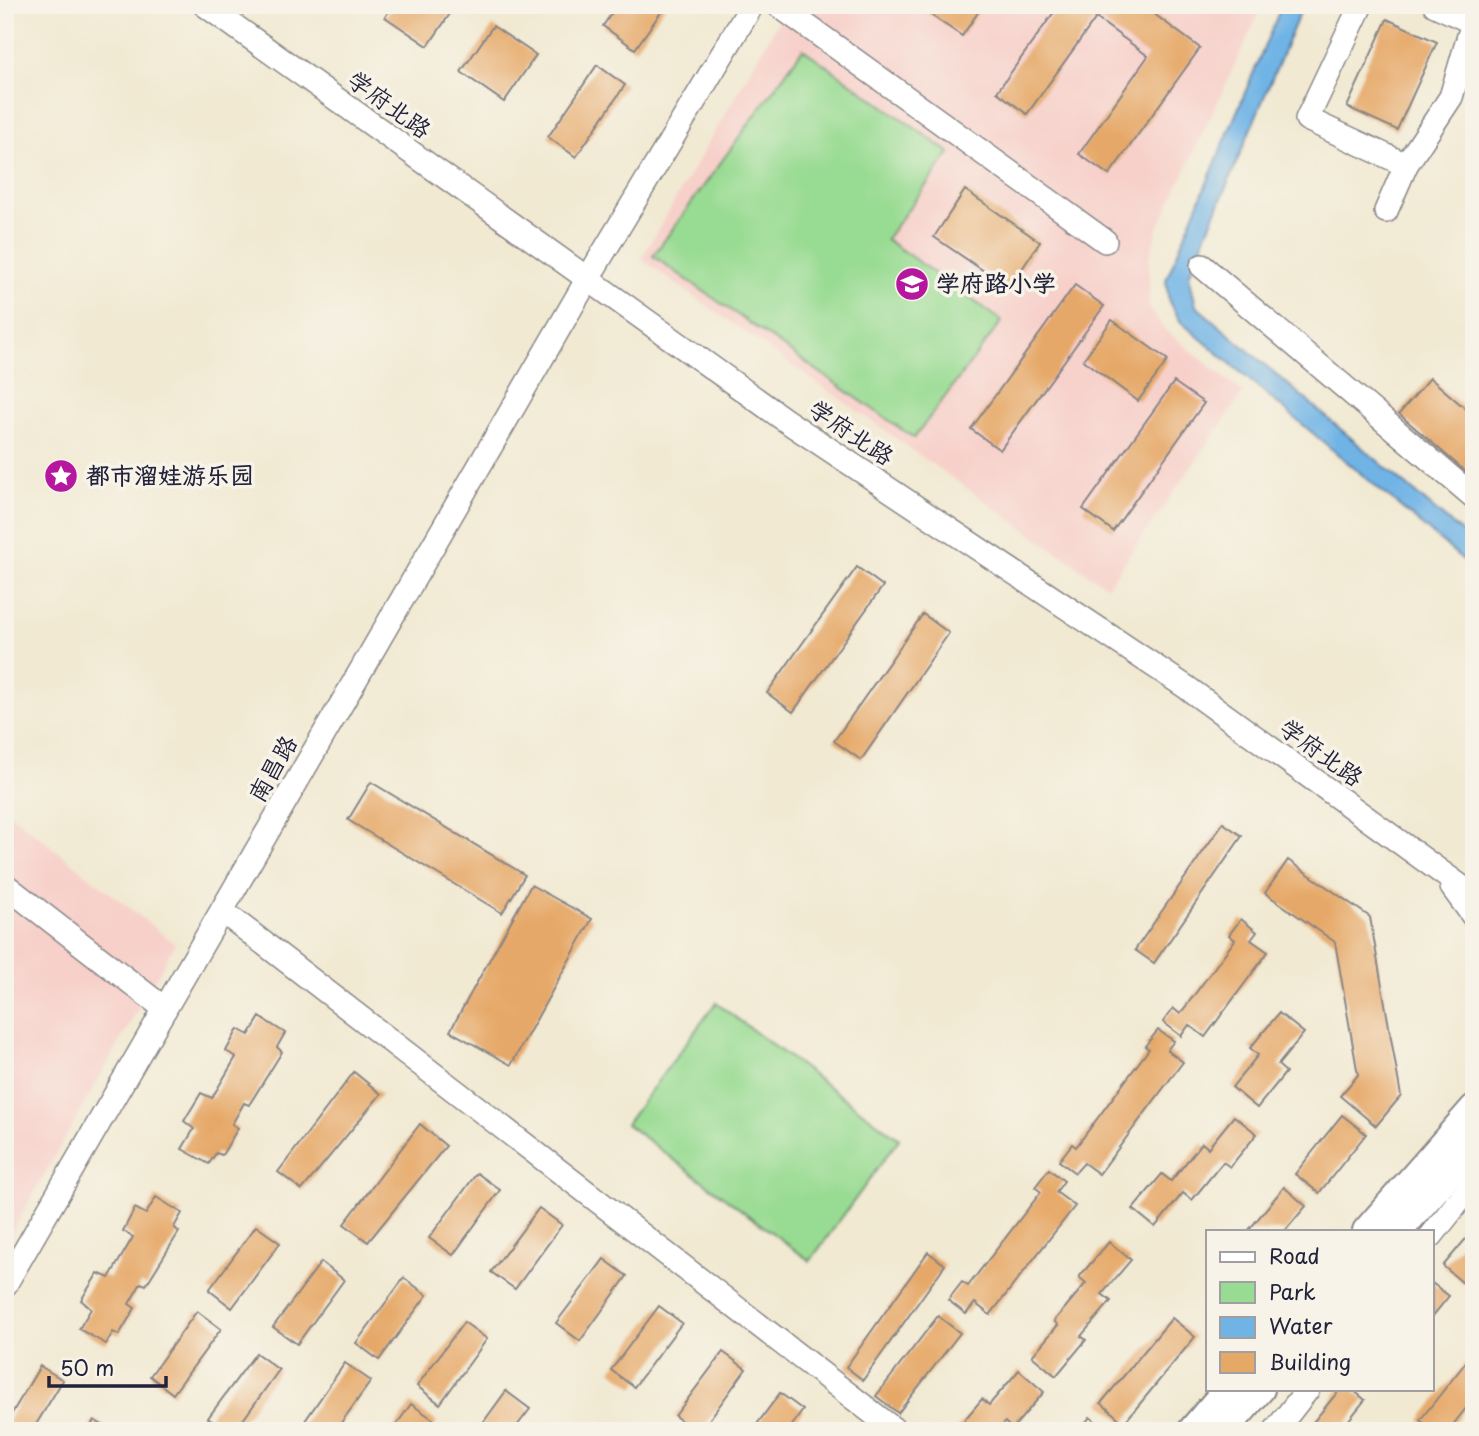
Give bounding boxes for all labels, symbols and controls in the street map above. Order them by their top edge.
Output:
street label: 学府北路 [341,61,440,146]
place label: 学府路小学 [936,264,1056,300]
school or university icon: 学府路小学 [893,265,931,303]
street label: 学府北路 [802,390,902,473]
place label: 都市溜娃游乐园 [86,456,254,492]
place icon: 都市溜娃游乐园 [42,457,80,495]
street label: 学府北路 [1273,709,1372,794]
street label: 南昌路 [238,728,305,808]
legend [1206,1230,1434,1390]
text: Road [1269,1239,1320,1271]
text: Park [1269,1275,1316,1307]
text: Water [1269,1309,1333,1341]
scale bar [49,1345,166,1389]
text: Building [1269,1345,1351,1377]
text: 50 m [60,1351,114,1383]

